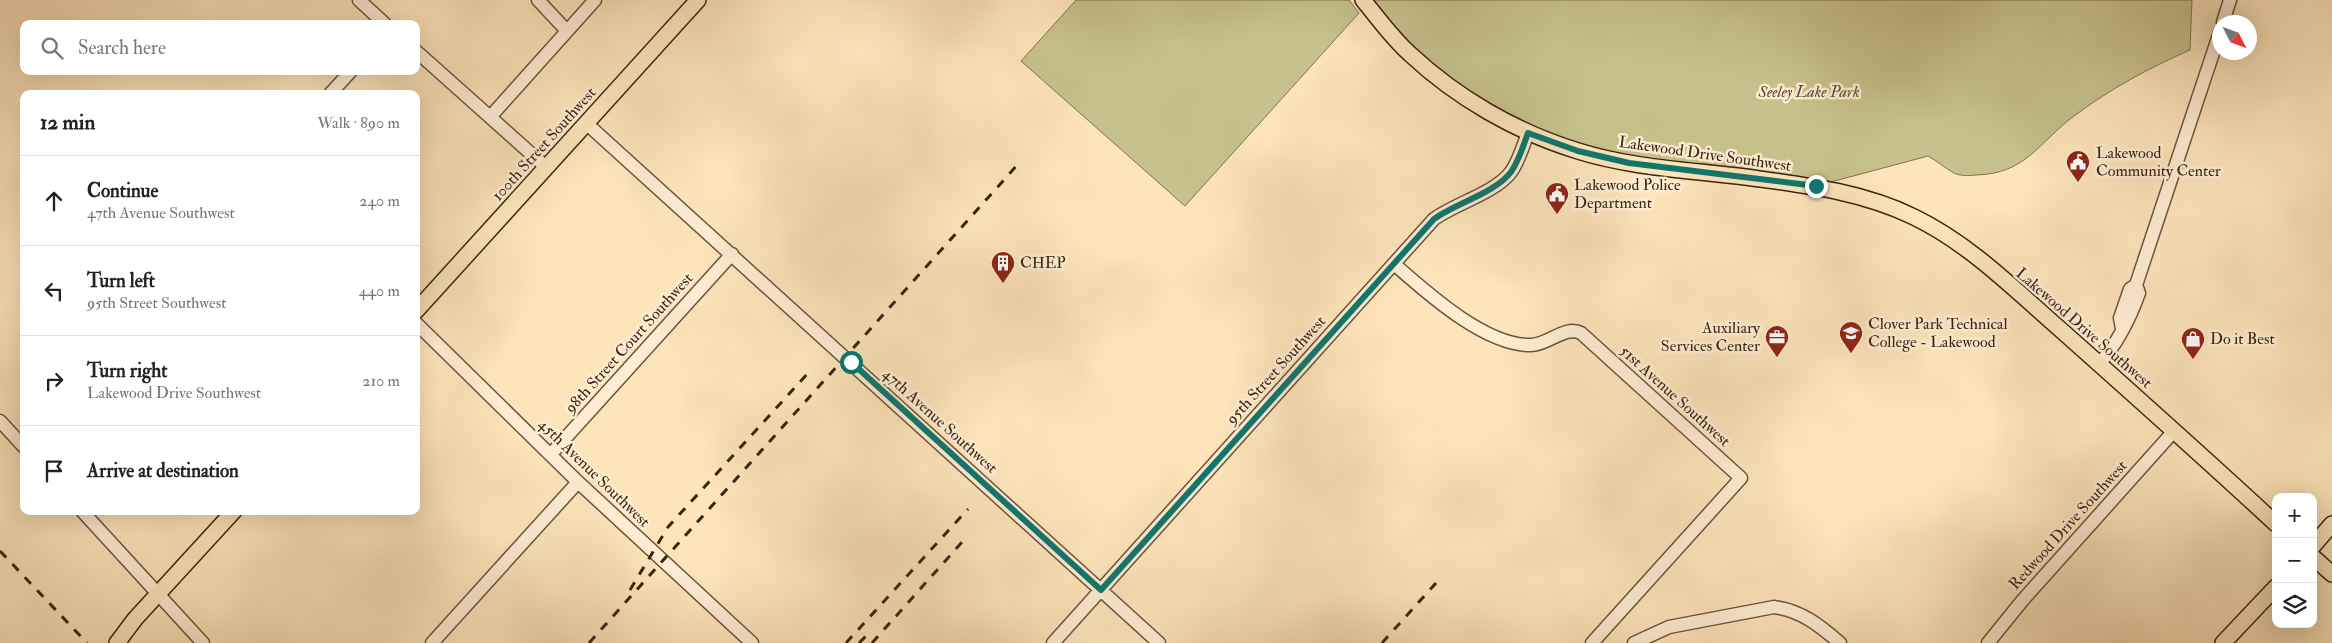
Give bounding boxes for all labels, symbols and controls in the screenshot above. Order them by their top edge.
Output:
north arrow [2212,15,2257,60]
search box [20,20,420,75]
icon: search [38,34,66,62]
text: Search here [78,36,166,60]
park label: Seeley Lake Park [1758,82,1860,102]
street label: 100th Street Southwest [488,83,600,205]
text: 12 min [40,109,95,136]
text: Walk · 890 m [317,113,400,133]
street label: Lakewood Drive Southwest [1617,132,1793,176]
place label: Lakewood Community Center [2096,143,2221,181]
public building icon: Lakewood Community Center [2065,149,2091,183]
place label: Lakewood Police Department [1574,175,1681,214]
route end [1805,175,1828,198]
text: Continue [87,179,158,203]
public building icon: Lakewood Police Department [1544,181,1570,215]
icon: ahead [40,187,68,215]
text: 240 m [359,191,400,211]
text: 47th Avenue Southwest [87,203,235,223]
building icon: CHEP [990,250,1016,284]
place label: CHEP [1020,253,1066,273]
street label: Lakewood Drive Southwest [2012,263,2156,393]
text: Turn left [87,269,155,293]
street label: 98th Street Court Southwest [560,269,697,418]
icon: left [40,277,68,305]
text: 440 m [359,281,400,301]
text: 95th Street Southwest [87,293,226,313]
street label: 95th Street Southwest [1221,311,1330,429]
place label: Clover Park Technical College - Lakewood [1868,314,2008,352]
place label: Auxiliary Services Center [1661,318,1761,356]
school or university icon: Clover Park Technical College - Lakewood [1838,320,1864,354]
office icon: Auxiliary Services Center [1764,324,1790,358]
shop icon: Do it Best [2180,326,2206,360]
place label: Do it Best [2210,329,2275,349]
street label: 51st Avenue Southwest [1616,341,1734,451]
route start [840,351,863,374]
text: Turn right [87,359,167,383]
street label: 47th Avenue Southwest [878,364,1002,478]
icon: right [40,367,68,395]
text: 210 m [362,371,400,391]
text: Lakewood Drive Southwest [87,383,261,403]
street label: 45th Avenue Southwest [534,415,654,531]
street label: Redwood Drive Southwest [2005,456,2131,594]
icon: arrive [40,457,68,485]
text: Arrive at destination [87,459,239,483]
map controls [2272,493,2317,628]
button: + [2272,493,2317,538]
button: − [2272,538,2317,583]
button: layers [2272,583,2317,628]

